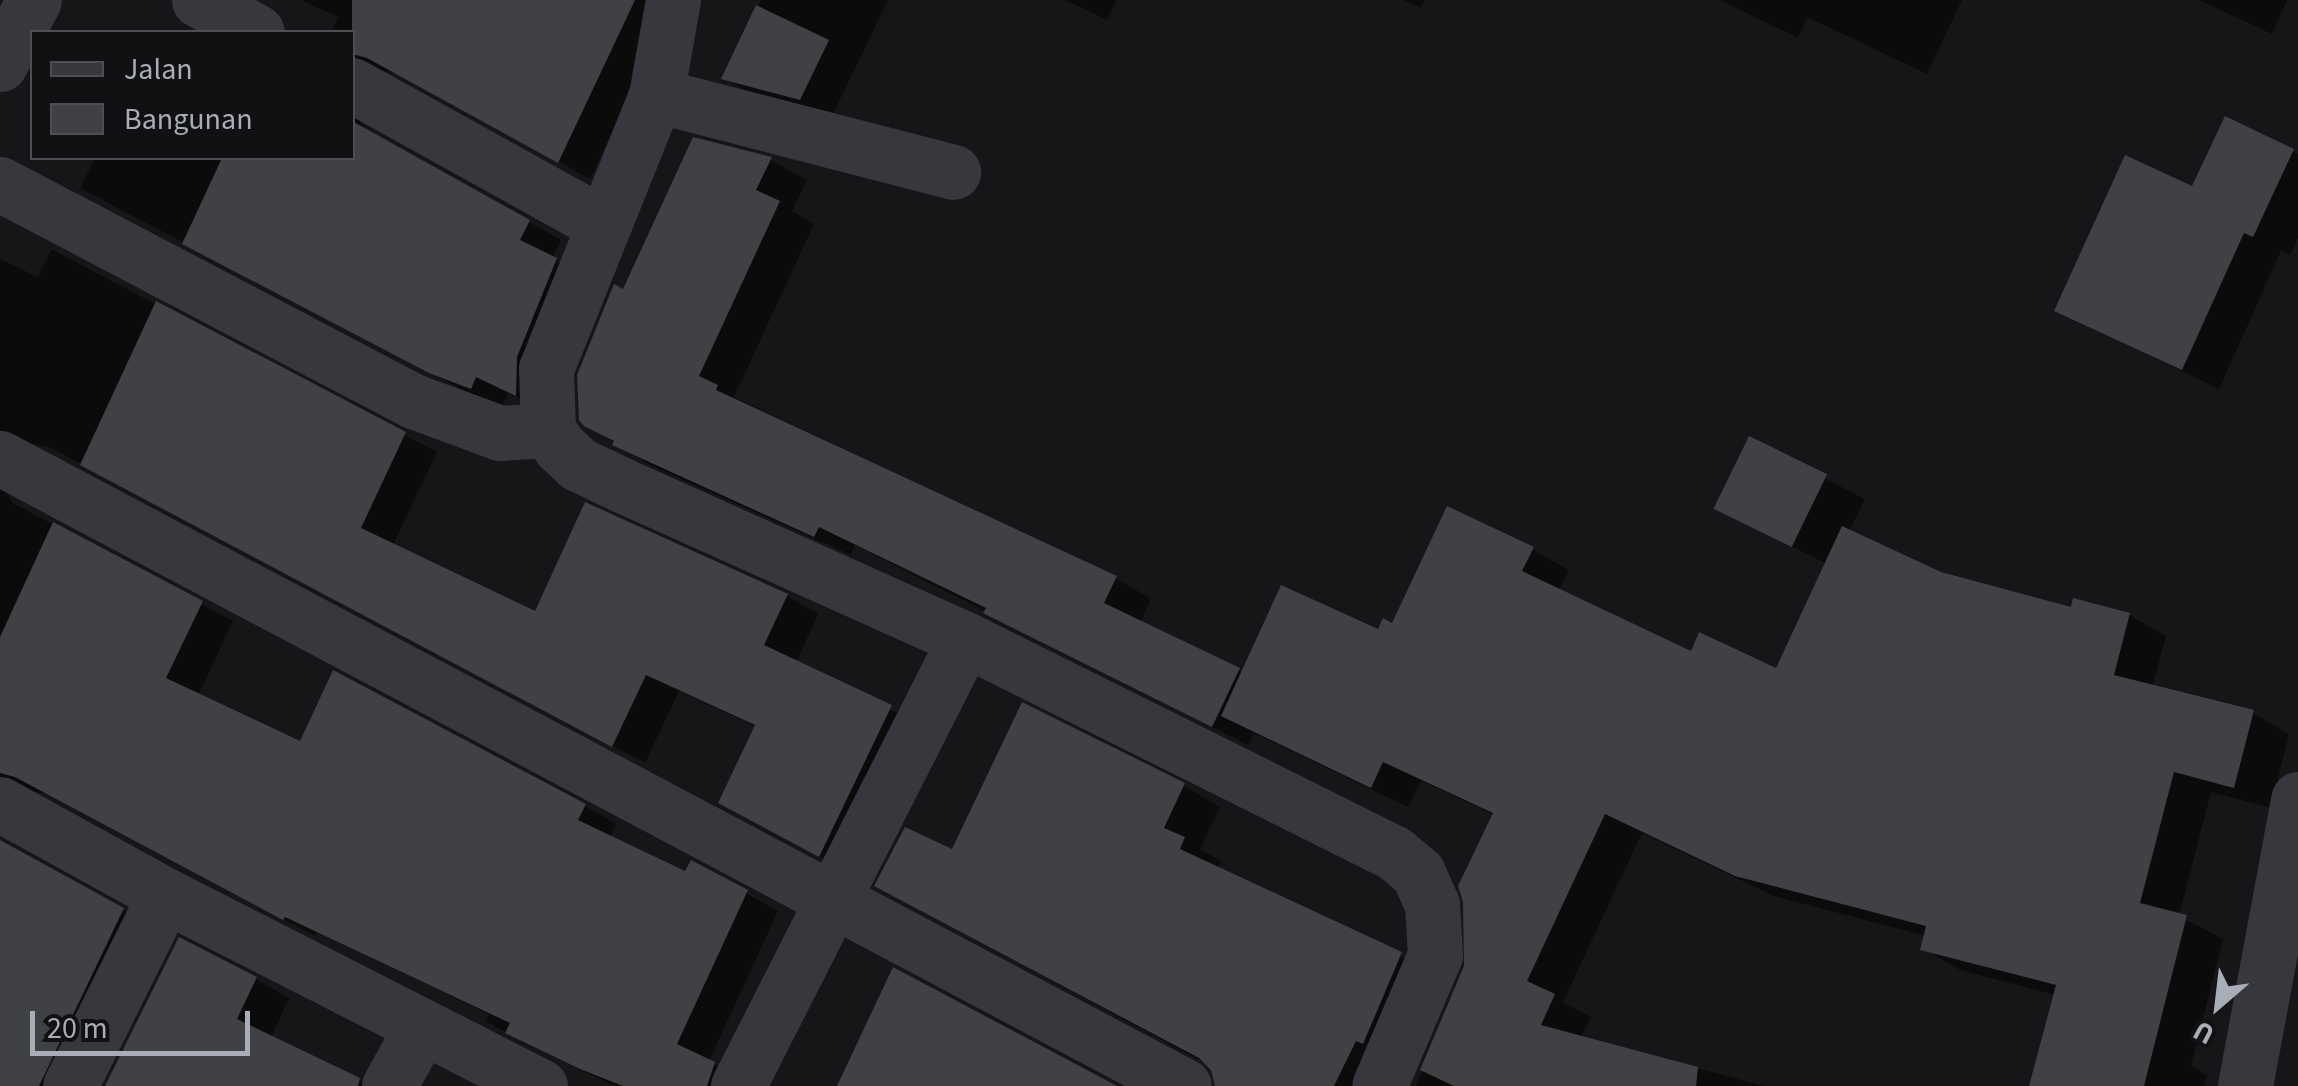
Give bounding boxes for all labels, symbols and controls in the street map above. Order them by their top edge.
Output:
legend [30,30,355,160]
text: Jalan [124,48,193,91]
text: Bangunan [124,98,253,141]
north arrow [2168,956,2268,1056]
scale bar [35,991,255,1053]
text: 20 m [47,1007,108,1050]
text: U [2186,1010,2222,1055]

